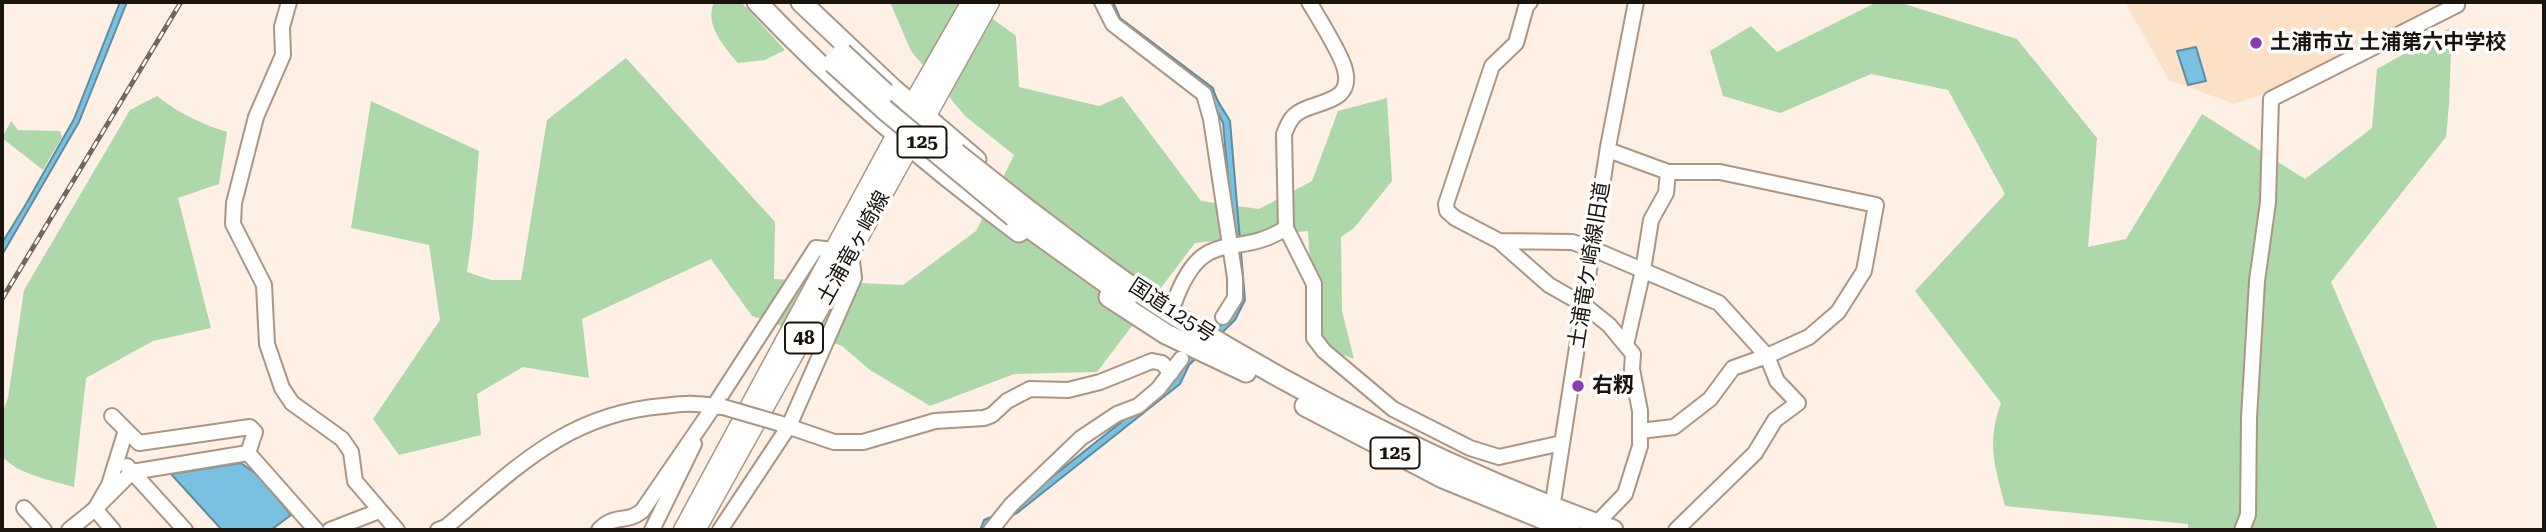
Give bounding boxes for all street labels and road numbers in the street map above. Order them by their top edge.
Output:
road number: 125 [898,126,946,158]
street label: 土浦竜ケ崎線旧道 [1564,180,1616,350]
street label: 土浦竜ヶ崎線 [812,187,896,309]
street label: 国道125号 [1124,274,1220,348]
road number: 48 [785,322,823,354]
road number: 125 [1370,437,1420,468]

